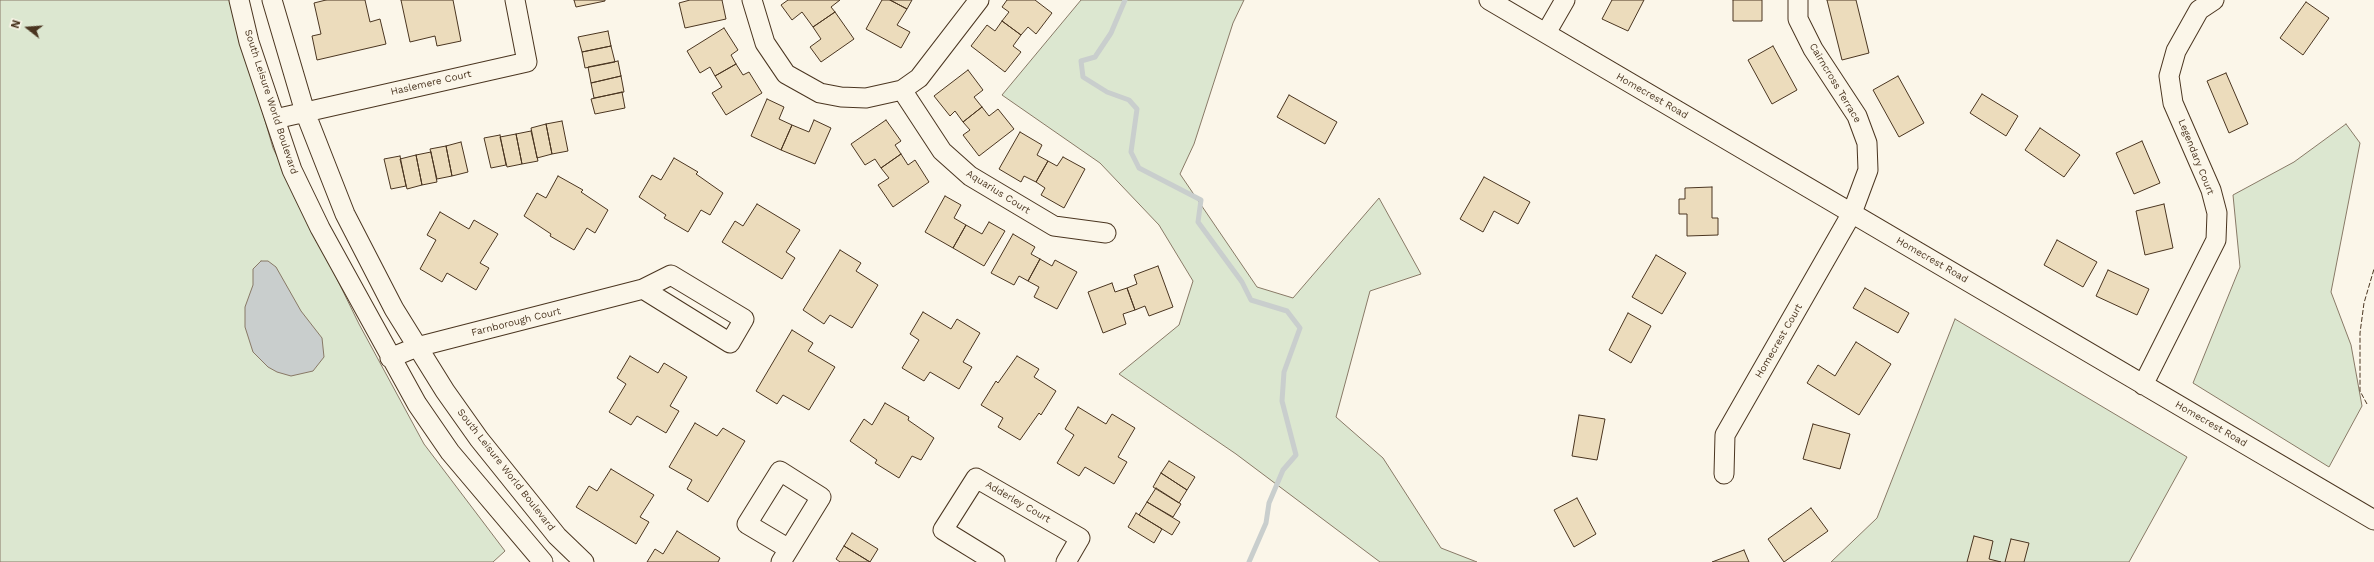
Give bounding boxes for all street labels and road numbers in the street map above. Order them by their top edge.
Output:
street label: South Leisure World Boulevard [242,28,300,176]
street label: Cairncross Terrace [1807,41,1863,125]
street label: Haslemere Court [389,68,473,98]
street label: Homecrest Road [1614,71,1690,121]
street label: Legendary Court [2175,117,2217,197]
street label: Aquarius Court [964,168,1032,216]
street label: Homecrest Road [1894,235,1970,285]
street label: Homecrest Court [1753,302,1805,380]
street label: Farnborough Court [470,305,562,339]
street label: Homecrest Road [2173,399,2249,449]
street label: South Leisure World Boulevard [455,407,557,533]
street label: Adderley Court [983,479,1053,525]

